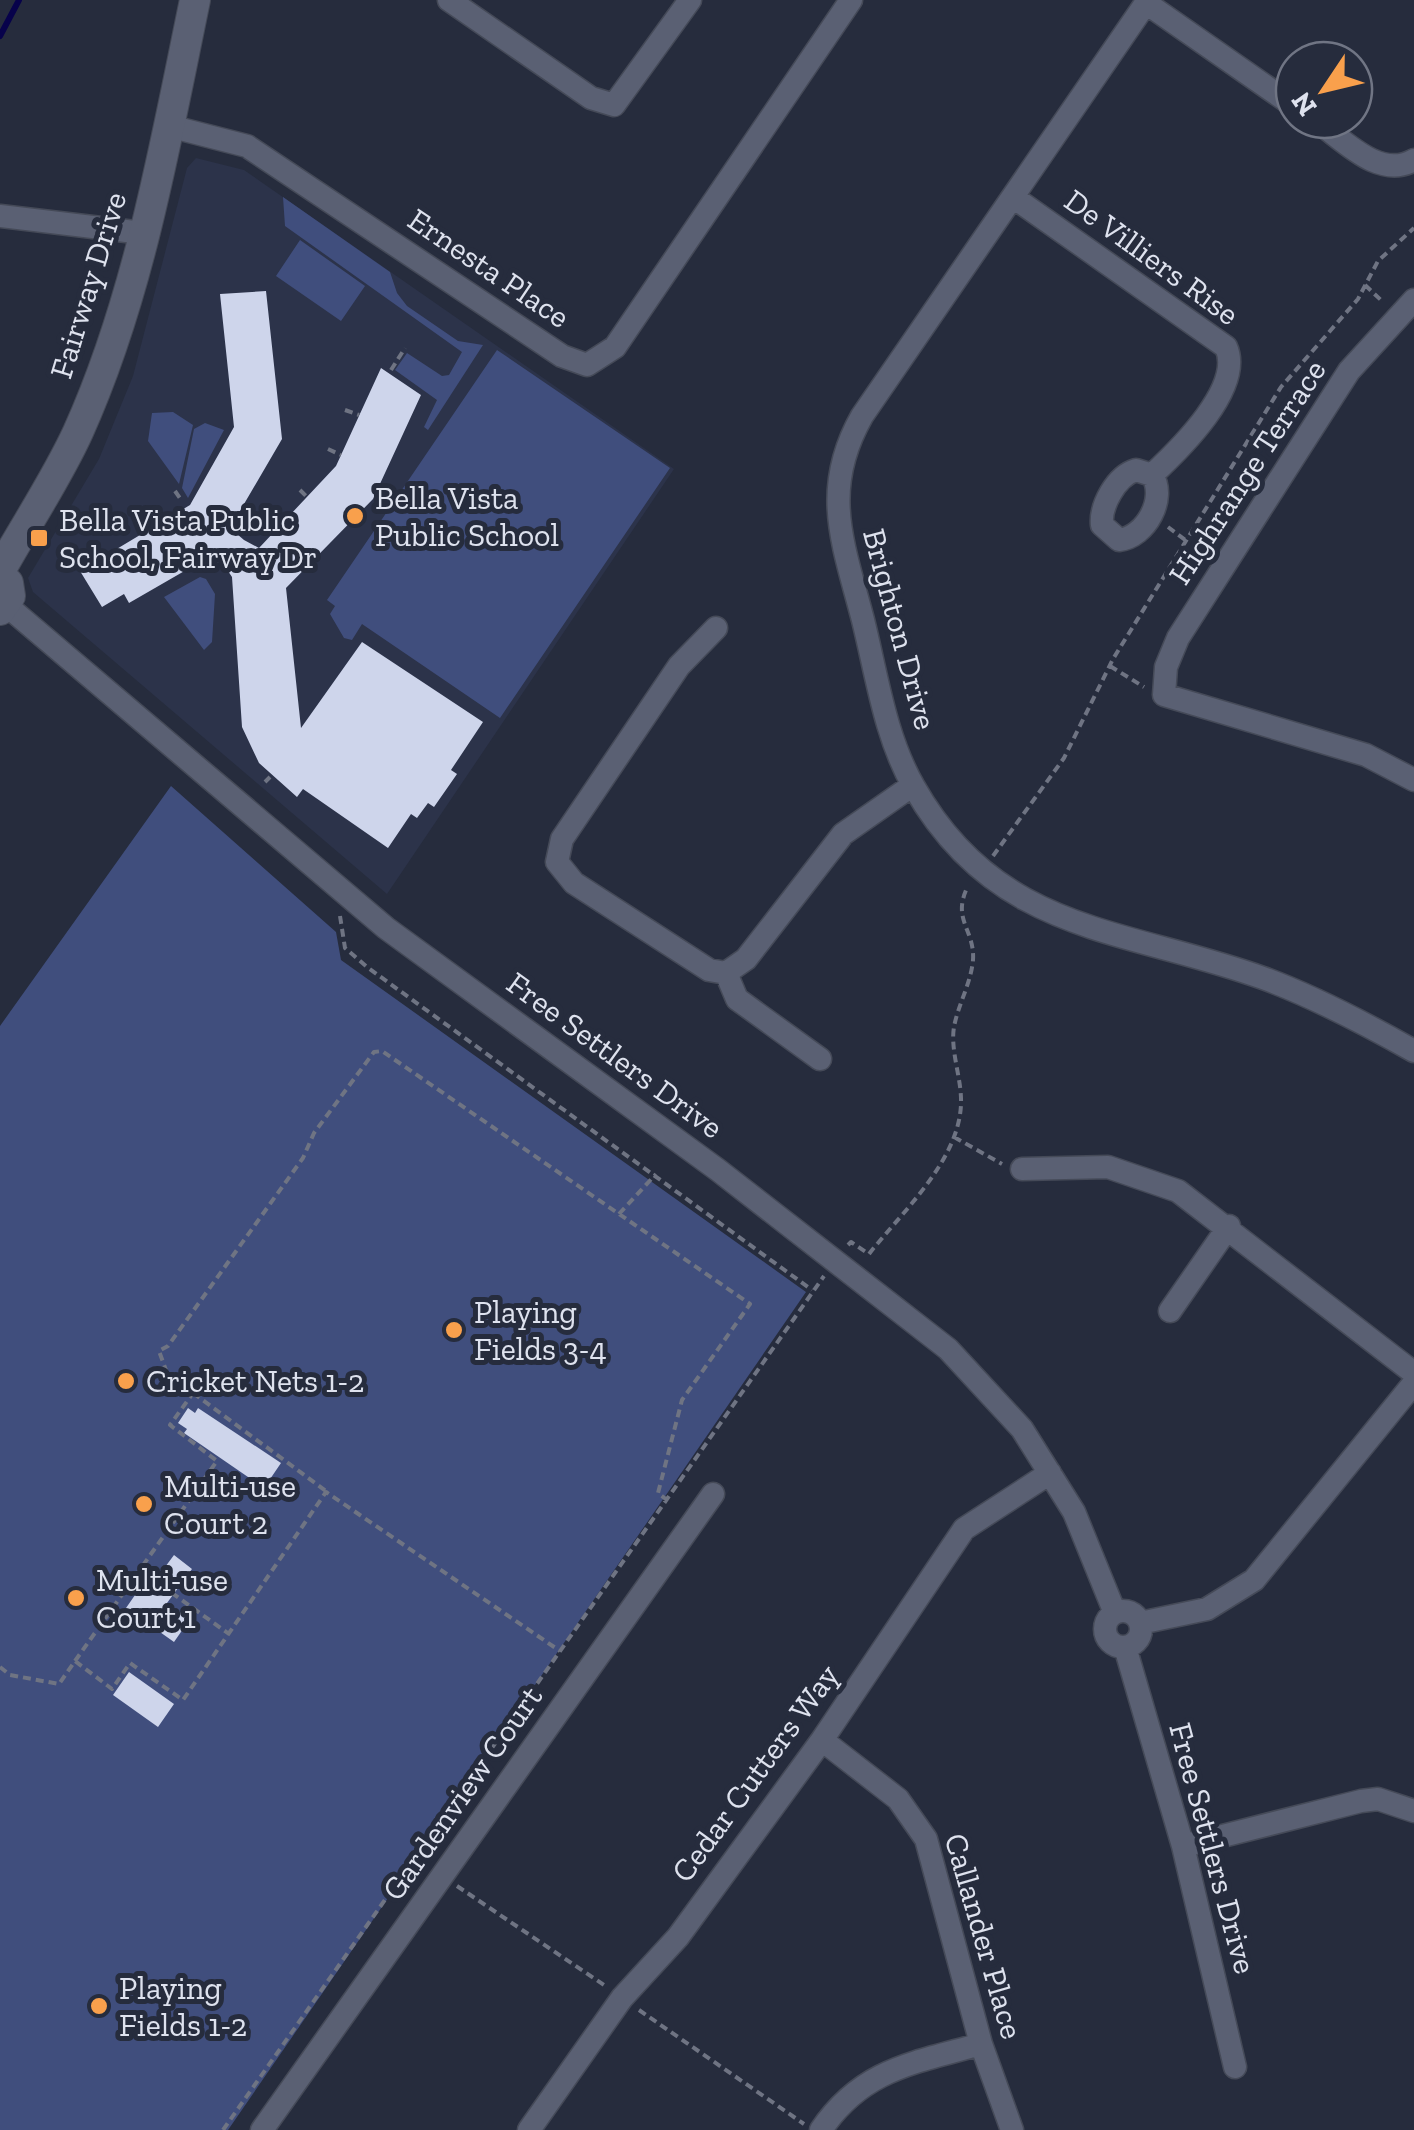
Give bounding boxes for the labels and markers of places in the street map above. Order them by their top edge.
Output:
place label: Bella Vista Public School [375,479,559,554]
place label: Bella Vista Public School, Fairway Dr [59,501,317,576]
marker: Bella Vista Public School [344,505,366,527]
marker: Bella Vista Public School, Fairway Dr [28,527,50,549]
place label: Playing Fields 3-4 [474,1293,607,1368]
marker: Playing Fields 3-4 [443,1319,465,1341]
place label: Cricket Nets 1-2 [146,1362,364,1400]
marker: Cricket Nets 1-2 [115,1370,137,1392]
place label: Multi-use Court 2 [164,1467,296,1542]
marker: Multi-use Court 2 [133,1493,155,1515]
place label: Multi-use Court 1 [96,1561,228,1636]
marker: Multi-use Court 1 [65,1587,87,1609]
place label: Playing Fields 1-2 [119,1969,247,2044]
marker: Playing Fields 1-2 [88,1995,110,2017]

